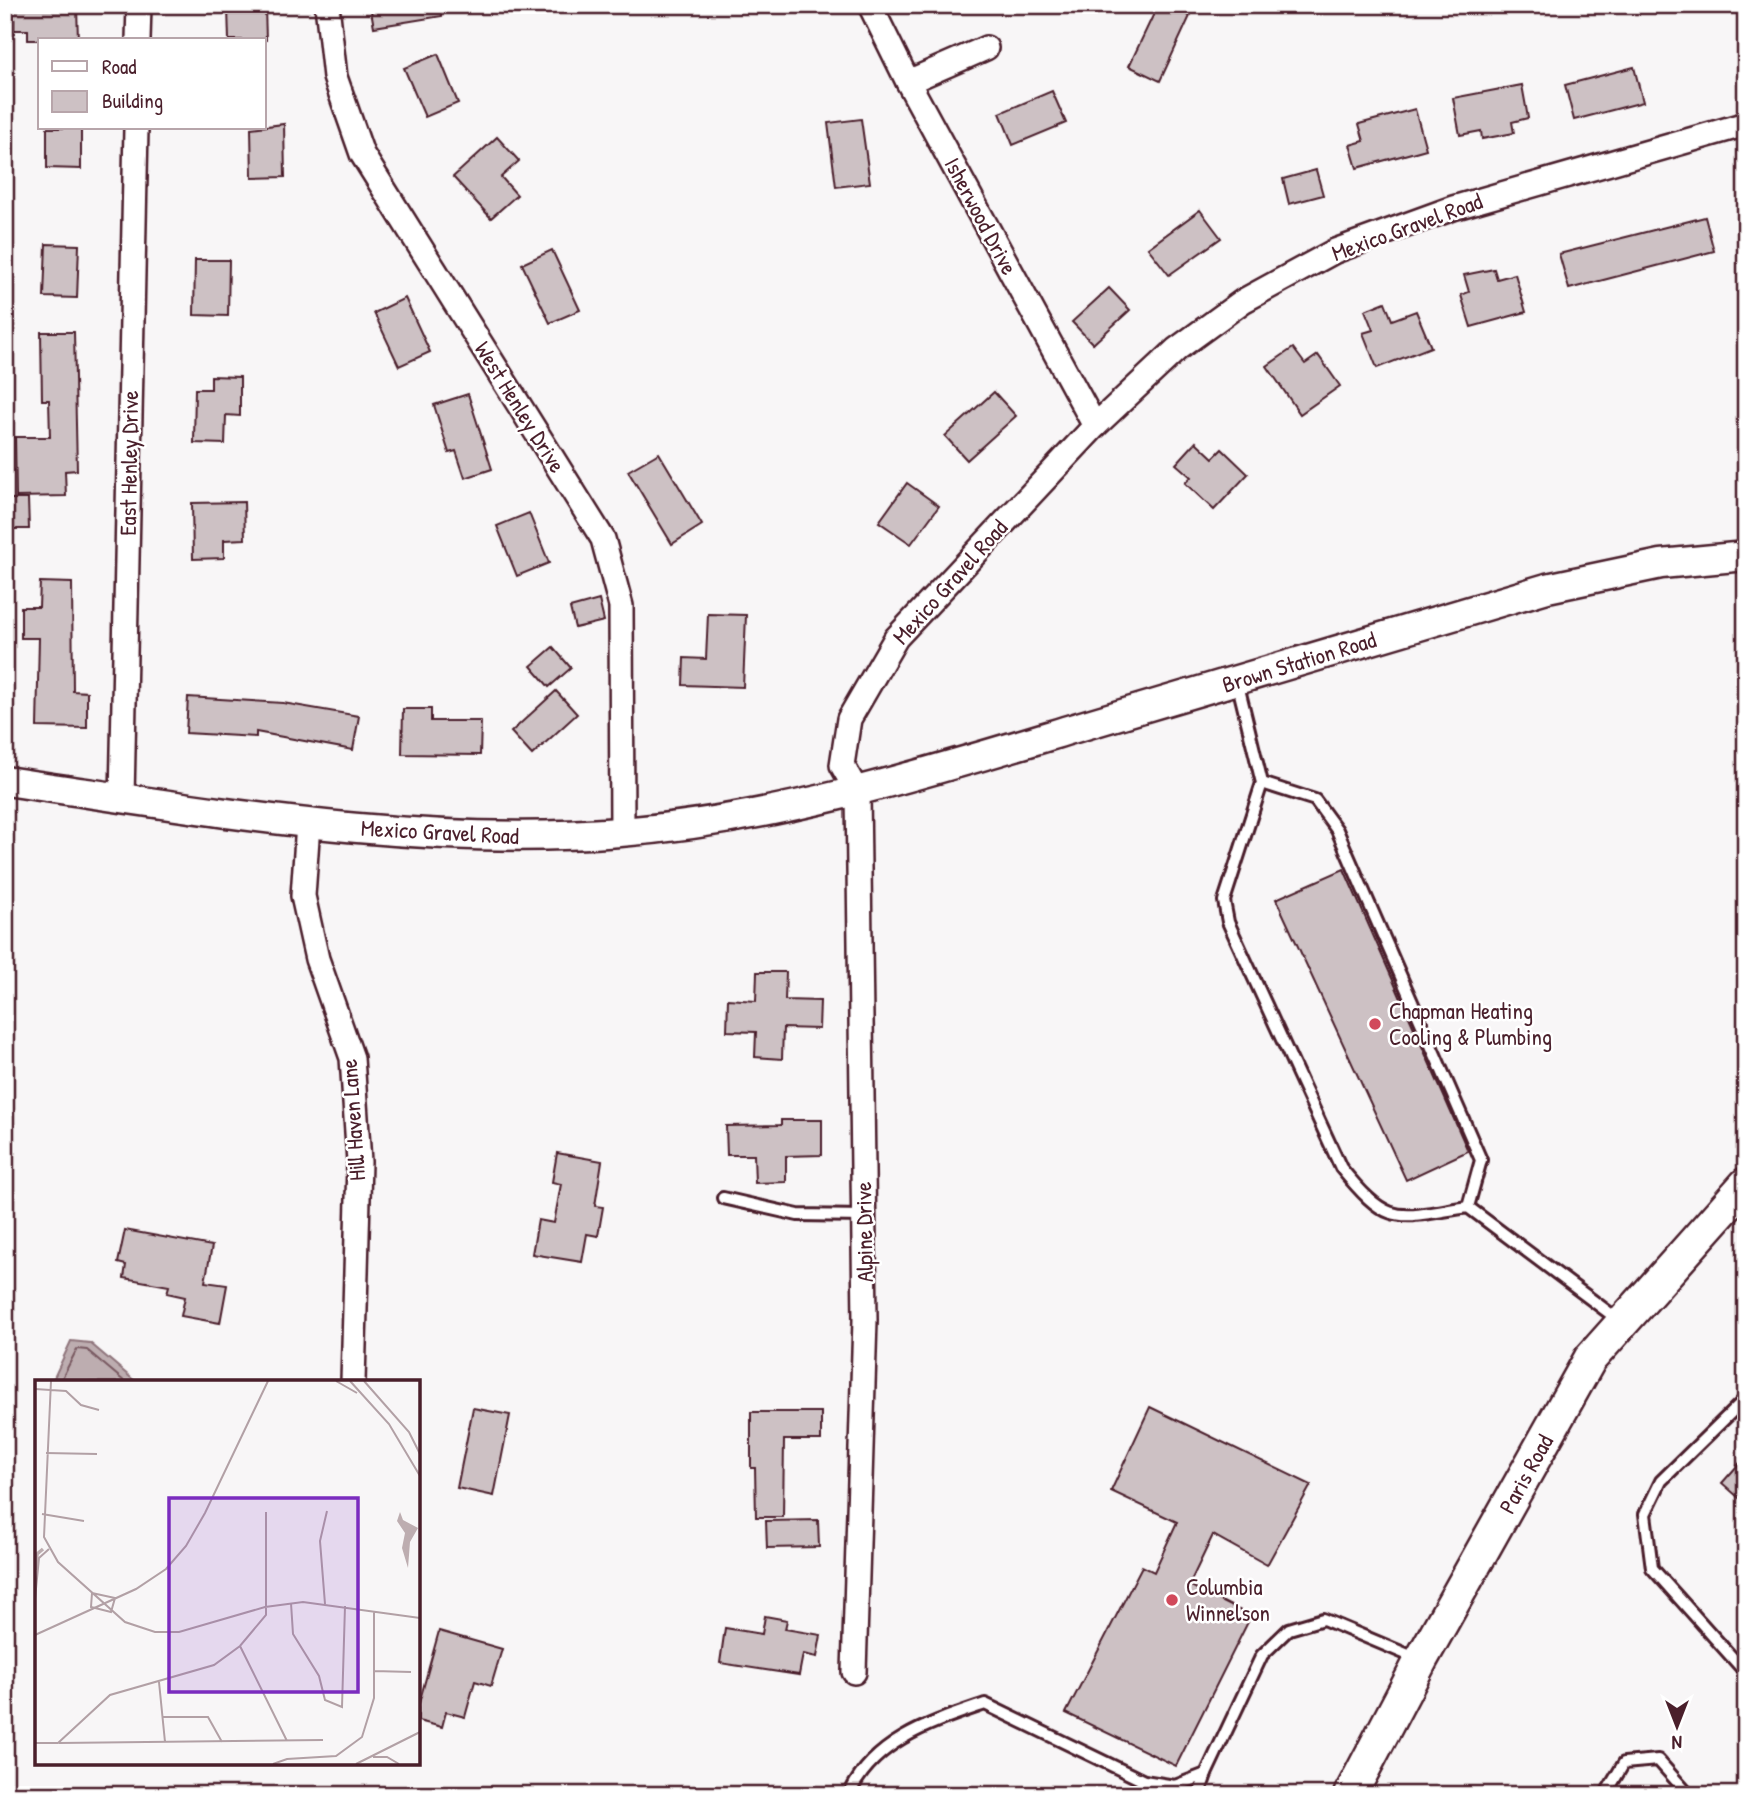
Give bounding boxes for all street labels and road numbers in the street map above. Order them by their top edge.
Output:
street label: Isherwood Drive [938,152,1025,280]
street label: Mexico Gravel Road [1327,185,1486,268]
street label: West Henley Drive [468,335,573,478]
street label: East Henley Drive [112,390,145,536]
street label: Mexico Gravel Road [885,513,1014,651]
street label: Brown Station Road [1218,623,1380,700]
street label: Mexico Gravel Road [360,812,520,851]
street label: Hill Haven Lane [333,1058,372,1182]
street label: Alpine Drive [847,1182,880,1283]
street label: Paris Road [1491,1429,1560,1519]

